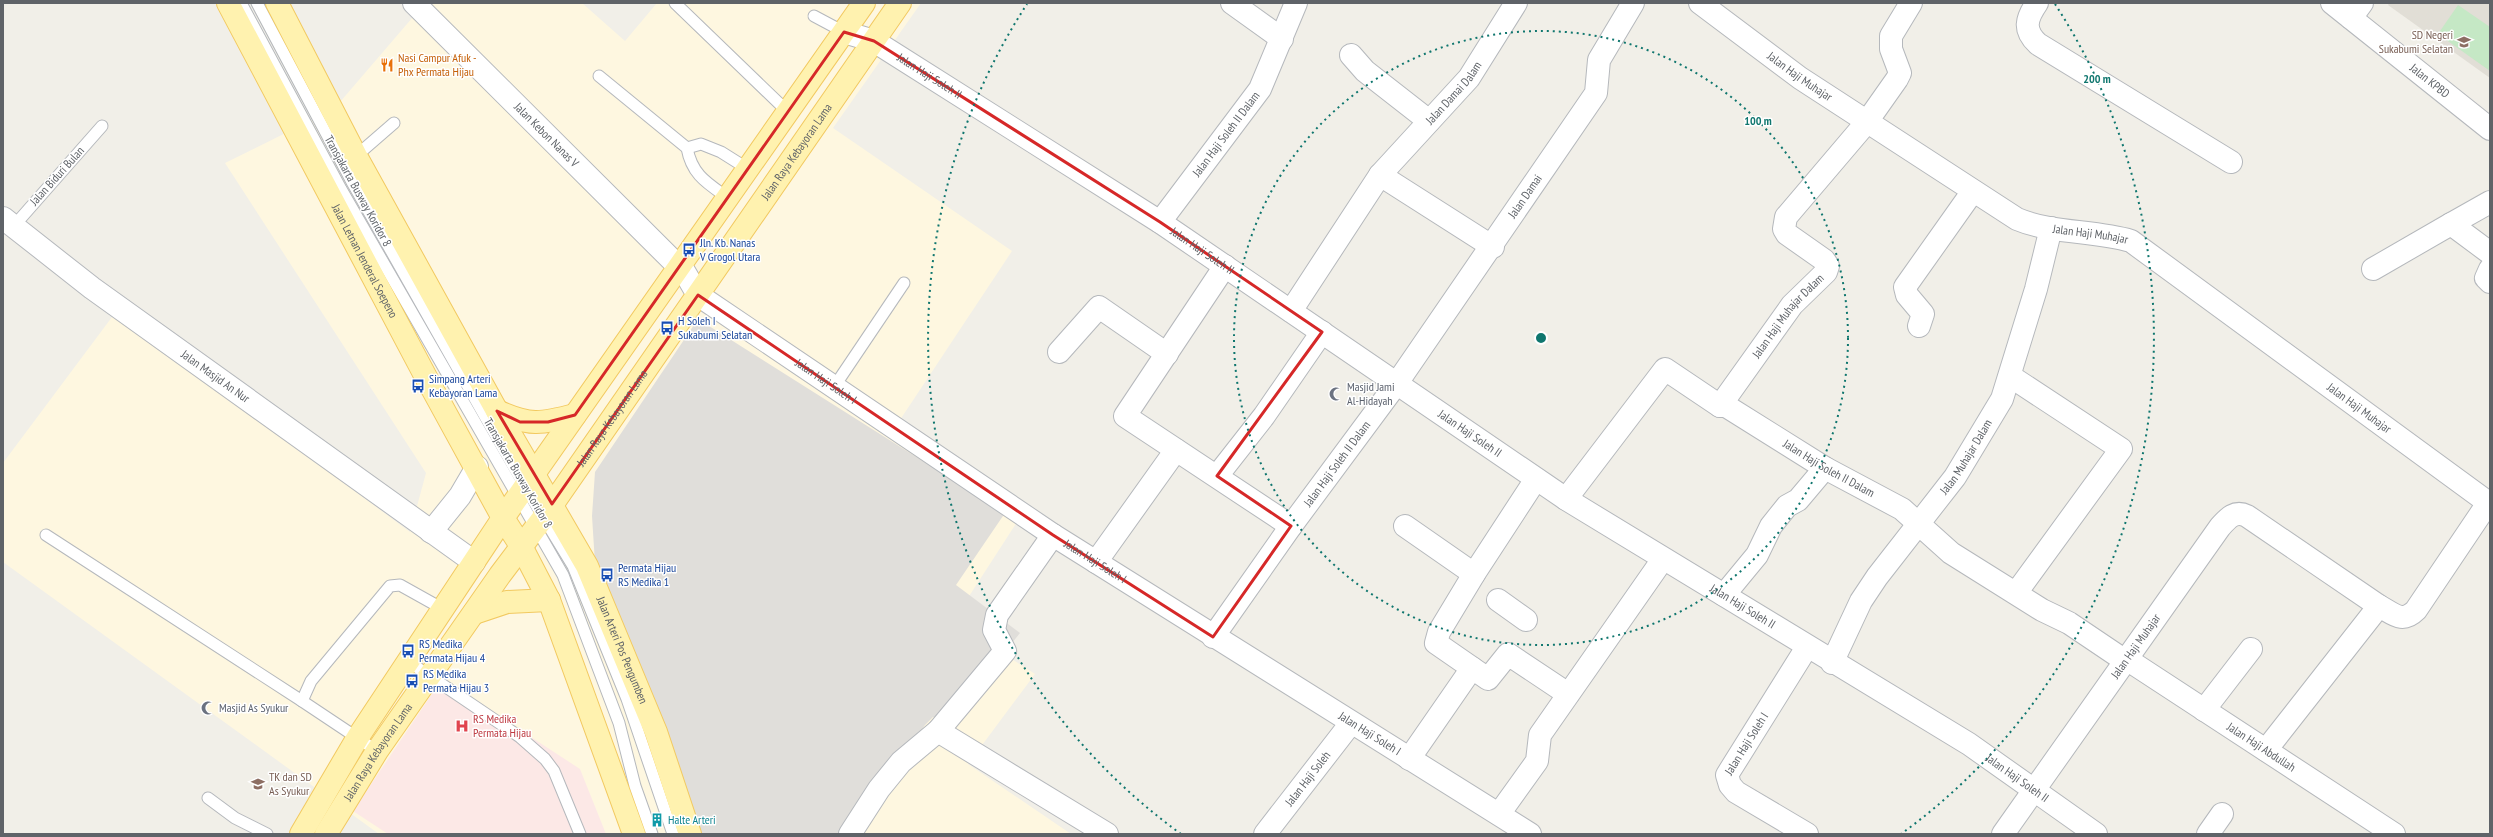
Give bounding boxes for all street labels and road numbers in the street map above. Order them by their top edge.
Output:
street label: Jalan Haji Muhajar [1764,48,1836,104]
street label: Jalan Haji Soleh II [894,49,965,102]
street label: Jalan Damai Dalam [1422,58,1485,128]
street label: Jalan KPBD [2406,60,2453,101]
street label: Jalan Haji Soleh II Dalam [1188,88,1263,180]
street label: Jalan Kebon Nanas V [511,99,583,170]
street label: Jalan Raya Kebayoran Lama [757,100,835,204]
street label: Transjakarta Busway Koridor 8 [322,133,395,249]
street label: Jalan Biduri Bulan [26,143,87,209]
street label: Jalan Damai [1504,171,1545,222]
street label: Jalan Letnan Jenderal Soepeno [328,201,401,320]
street label: Jalan Haji Muhajar [2051,221,2131,247]
street label: Jalan Haji Soleh II [1167,223,1237,277]
street label: Jalan Haji Muhajar Dalam [1748,270,1827,362]
street label: Jalan Masjid An Nur [178,346,253,406]
street label: Jalan Haji Soleh I [792,354,860,407]
street label: Jalan Raya Kebayoran Lama [573,367,651,470]
street label: Jalan Haji Muhajar [2324,379,2395,437]
street label: Jalan Haji Soleh II [1435,406,1505,460]
street label: Transjakarta Busway Koridor 8 [481,415,556,530]
street label: Jalan Muhajar Dalam [1936,416,1995,498]
street label: Jalan Haji Soleh II Dalam [1299,418,1373,510]
street label: Jalan Haji Soleh II Dalam [1780,435,1877,500]
street label: Jalan Haji Soleh I [1061,535,1130,586]
street label: Jalan Haji Soleh II [1707,580,1778,632]
street label: Jalan Arteri Pos Pengumben [593,593,651,706]
street label: Jalan Haji Muhajar [2107,610,2164,682]
street label: Jalan Raya Kebayoran Lama [340,700,415,804]
street label: Jalan Haji Soleh I [1335,707,1404,758]
street label: Jalan Haji Soleh I [1720,709,1771,778]
street label: Jalan Haji Abdullah [2224,718,2299,775]
street label: Jalan Haji Soleh [1281,748,1333,810]
street label: Jalan Haji Soleh II [1982,750,2052,805]

